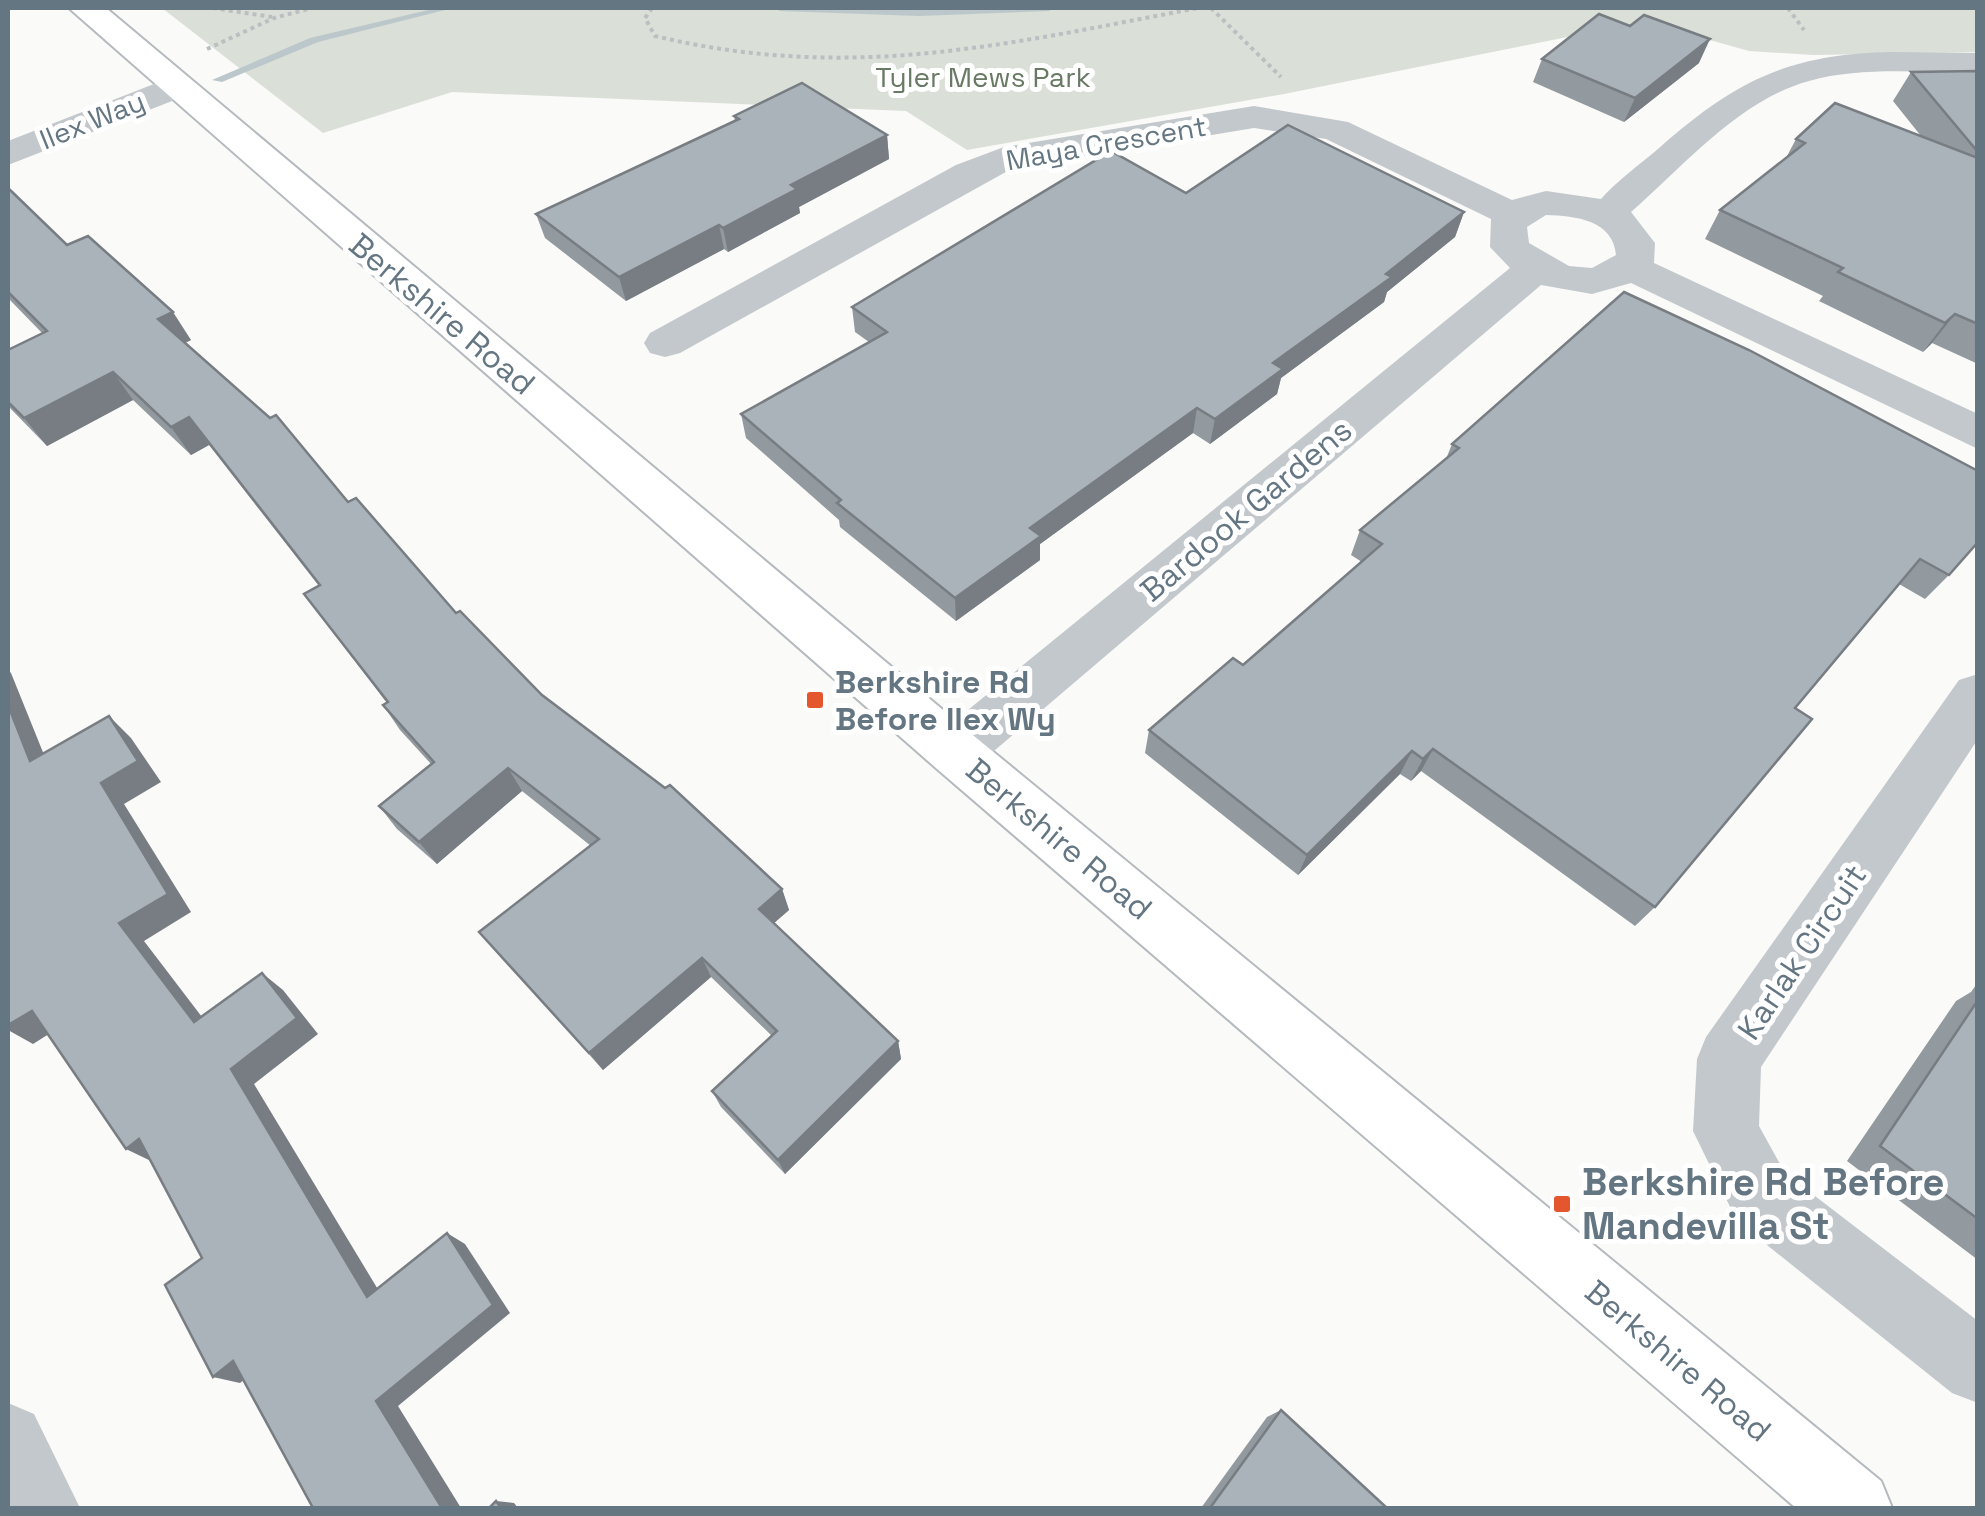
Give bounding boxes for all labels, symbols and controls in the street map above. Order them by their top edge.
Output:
park label: Tyler Mews Park [875,59,1091,95]
street label: Ilex Way [34,83,150,157]
street label: Maya Crescent [1003,108,1209,178]
street label: Berkshire Road [341,225,543,403]
street label: Bardook Gardens [1132,410,1360,610]
place label: Berkshire Rd Before Ilex Wy [835,662,1056,739]
marker: Berkshire Rd Before Ilex Wy [804,689,826,711]
street label: Berkshire Road [958,750,1160,928]
street label: Karlak Circuit [1729,857,1875,1047]
place label: Berkshire Rd Before Mandevilla St [1582,1158,1944,1250]
marker: Berkshire Rd Before Mandevilla St [1551,1193,1573,1215]
street label: Berkshire Road [1577,1272,1779,1450]

